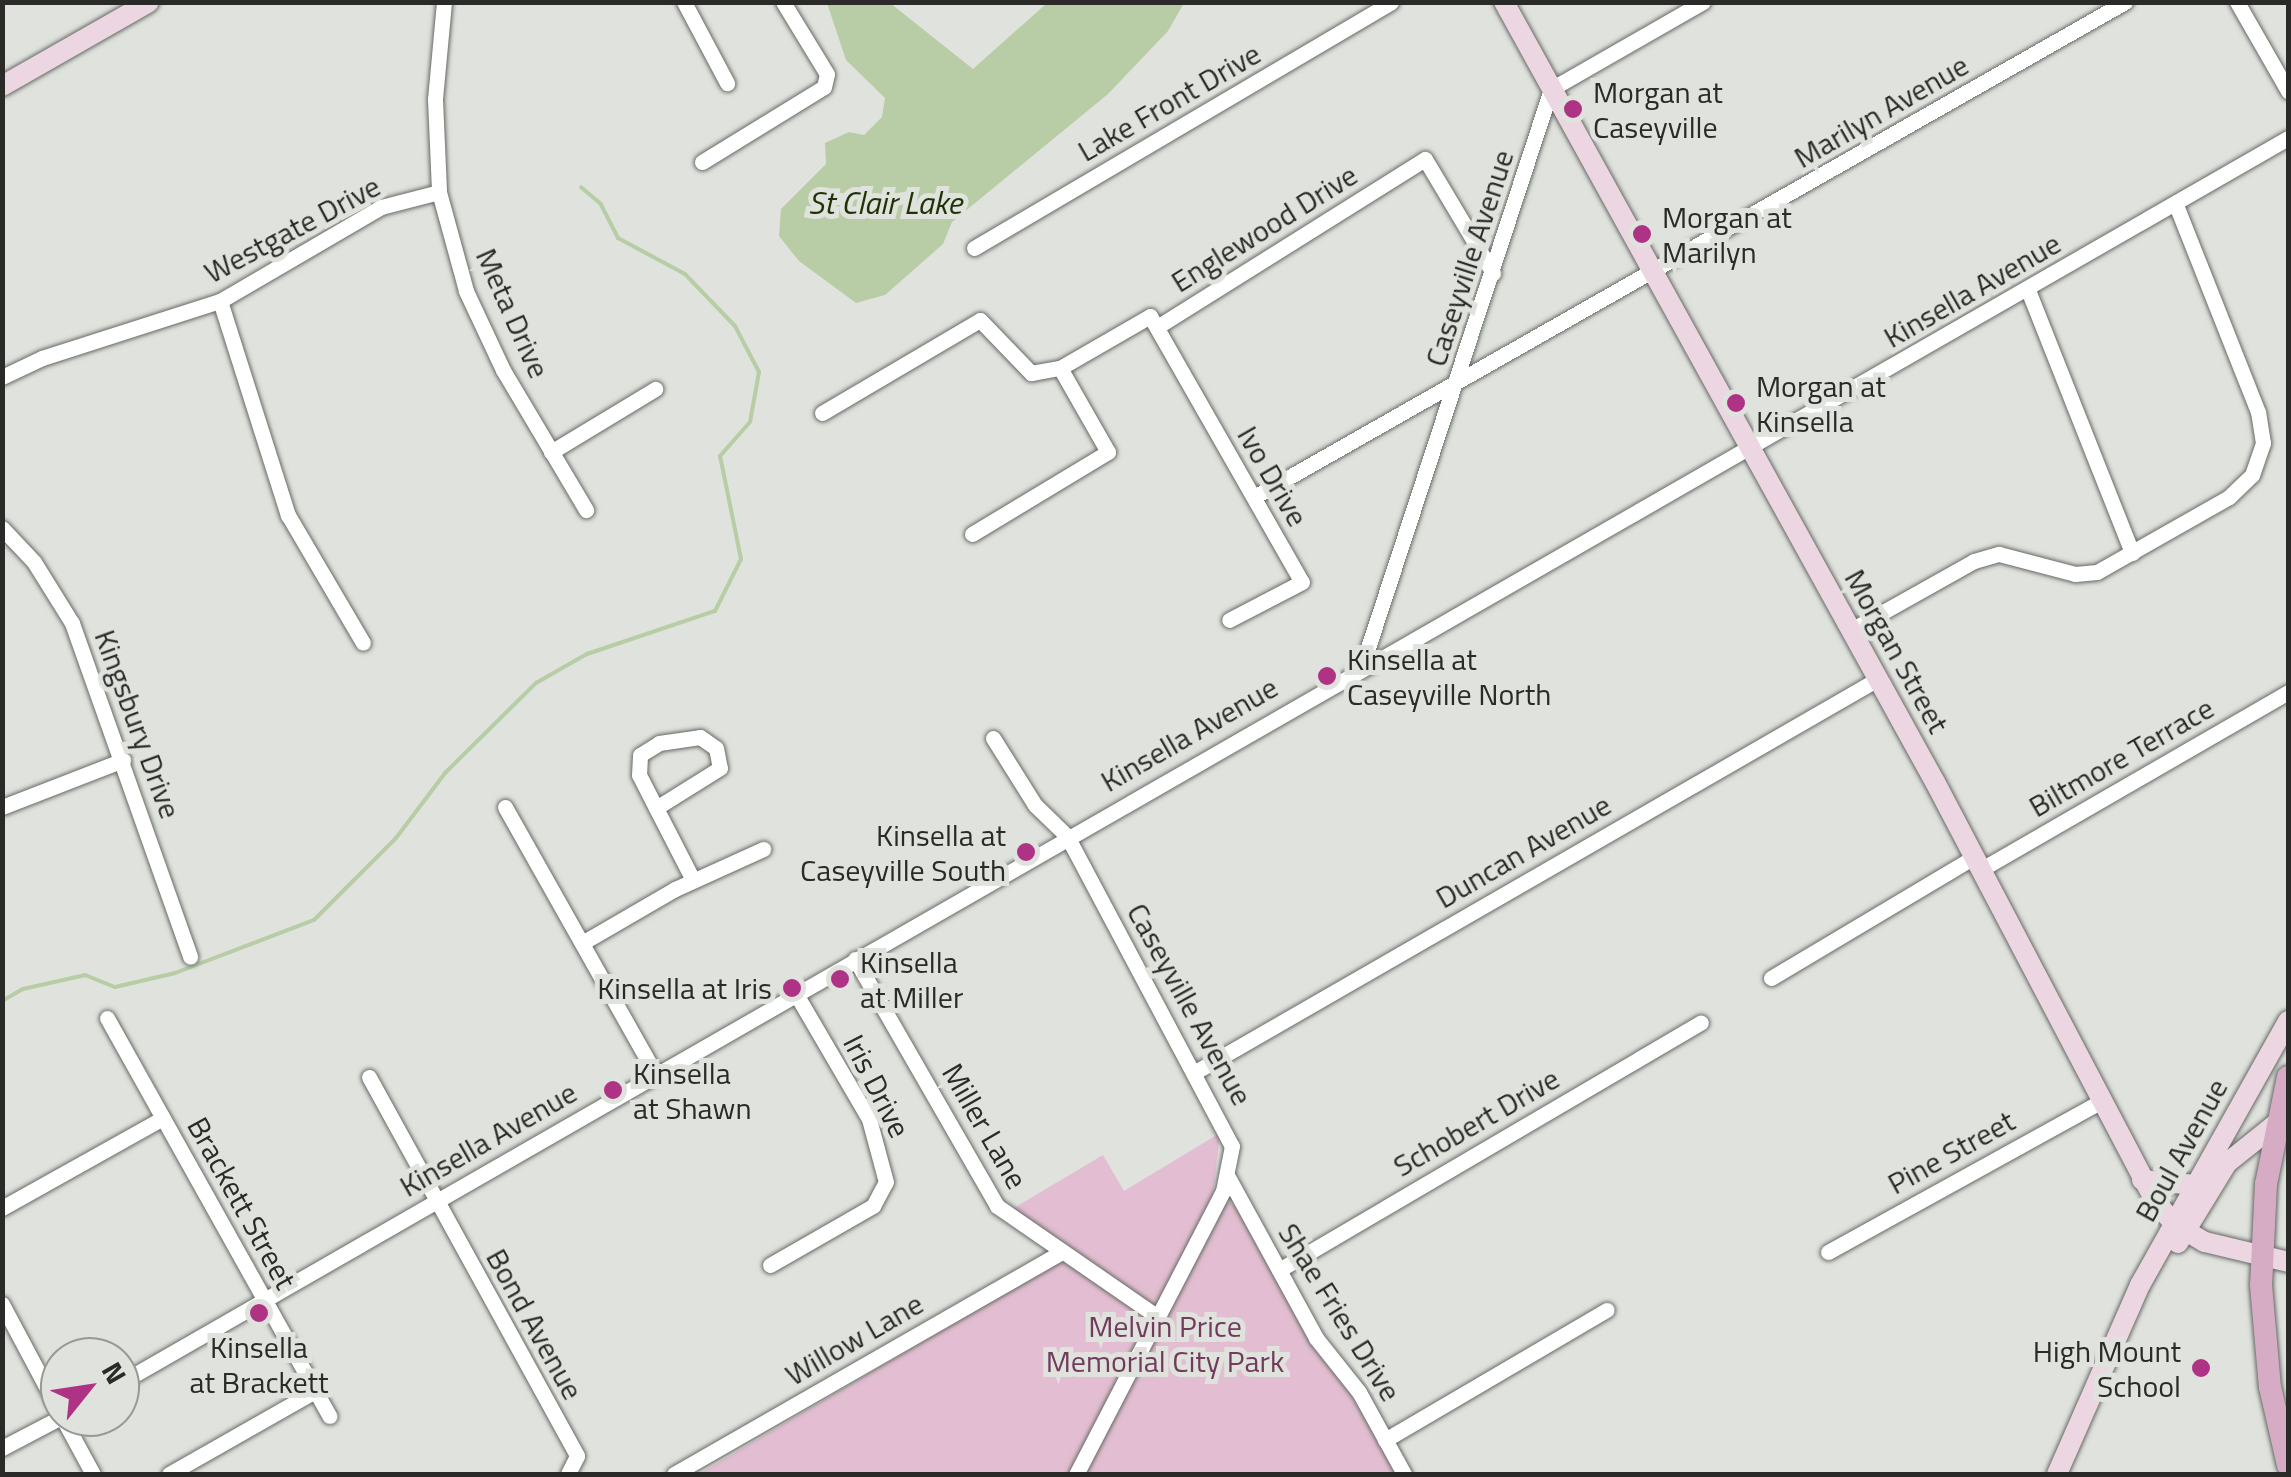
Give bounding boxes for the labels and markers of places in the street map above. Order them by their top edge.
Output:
place label: Morgan at Caseyville [1593,74,1723,144]
marker: Morgan at Caseyville [1562,98,1584,120]
place label: Morgan at Marilyn [1662,199,1792,270]
marker: Morgan at Marilyn [1631,223,1653,245]
place label: Morgan at Kinsella [1756,368,1886,438]
marker: Morgan at Kinsella [1725,392,1747,414]
place label: Kinsella at Caseyville North [1347,641,1551,712]
marker: Kinsella at Caseyville North [1316,665,1338,687]
place label: Kinsella at Caseyville South [800,817,1006,888]
marker: Kinsella at Caseyville South [1015,841,1037,863]
place label: Kinsella at Miller [860,944,963,1014]
marker: Kinsella at Miller [829,968,851,990]
place label: Kinsella at Iris [597,970,772,1006]
marker: Kinsella at Iris [781,977,803,999]
place label: Kinsella at Shawn [633,1055,752,1126]
marker: Kinsella at Shawn [602,1079,624,1101]
marker: Kinsella at Brackett [248,1302,270,1324]
place label: Kinsella at Brackett [189,1329,329,1400]
place label: High Mount School [2033,1333,2181,1404]
marker: High Mount School [2190,1357,2212,1379]

